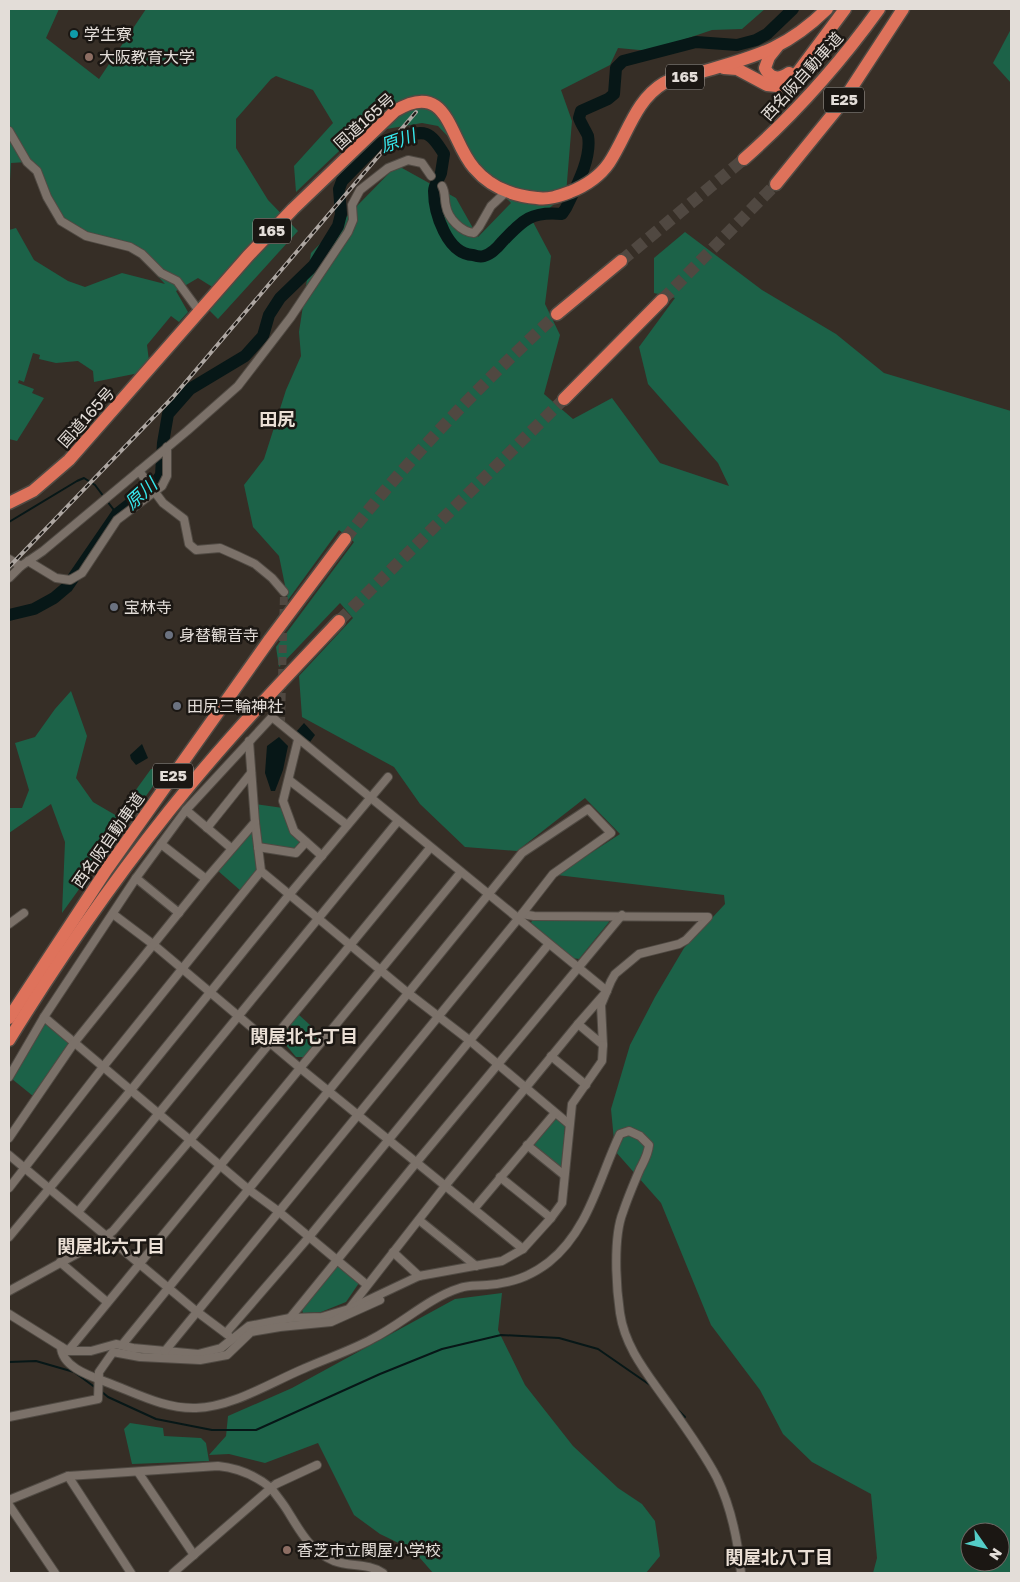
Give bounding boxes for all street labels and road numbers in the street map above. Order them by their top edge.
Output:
street label: 西名阪自動車道 [757,28,847,124]
road number: 165 [666,64,704,90]
road number: E25 [824,88,864,112]
street label: 国道165号 [330,89,398,153]
road number: 165 [253,218,291,244]
street label: 国道165号 [54,383,118,451]
road number: E25 [153,764,193,788]
street label: 西名阪自動車道 [68,788,148,892]

